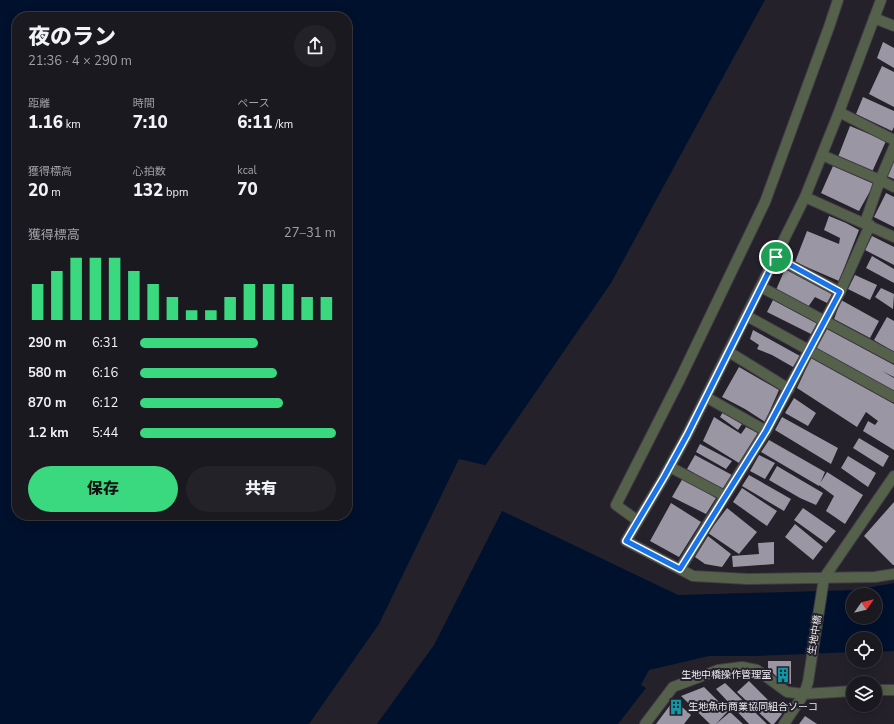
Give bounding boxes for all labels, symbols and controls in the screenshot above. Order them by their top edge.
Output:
text: 夜のラン [28,22,116,52]
button: share [294,25,336,67]
text: 21:36 · 4 × 290 m [28,52,132,70]
text: 距離 [28,96,50,111]
text: 時間 [133,96,155,111]
text: ペース [237,96,270,111]
text: 1.16 [28,111,63,134]
text: 7:10 [133,111,168,134]
text: 6:11 [237,111,272,134]
text: km [63,117,81,132]
text: /km [272,117,293,132]
text: kcal [237,163,257,178]
text: 獲得標高 [28,164,72,179]
text: 心拍数 [133,164,166,179]
text: 70 [237,178,258,201]
text: 20 [28,179,48,202]
text: 132 [133,179,163,202]
text: m [48,185,61,200]
text: bpm [163,185,188,200]
text: 27–31 m [284,224,336,242]
text: 獲得標高 [28,226,80,244]
pin [759,240,793,274]
icon: arrive [765,246,787,268]
text: 290 m [28,334,66,352]
text: 6:31 [92,334,118,352]
text: 580 m [28,364,66,382]
text: 6:16 [92,364,118,382]
text: 870 m [28,394,66,412]
text: 6:12 [92,394,118,412]
text: 1.2 km [28,424,69,442]
text: 5:44 [92,424,118,442]
button: 保存 [28,466,178,512]
button: 共有 [186,466,336,512]
north arrow [846,588,882,624]
map controls [846,588,882,712]
street label: 生地中橋 [805,614,825,656]
button: locate [846,632,882,668]
building icon: 生地中橋操作管理室 [774,666,792,684]
place label: 生地中橋操作管理室 [681,668,771,682]
button: layers [846,676,882,712]
building icon: 生地魚市商業協同組合ソーコ [667,698,685,716]
place label: 生地魚市商業協同組合ソーコ [688,700,818,714]

